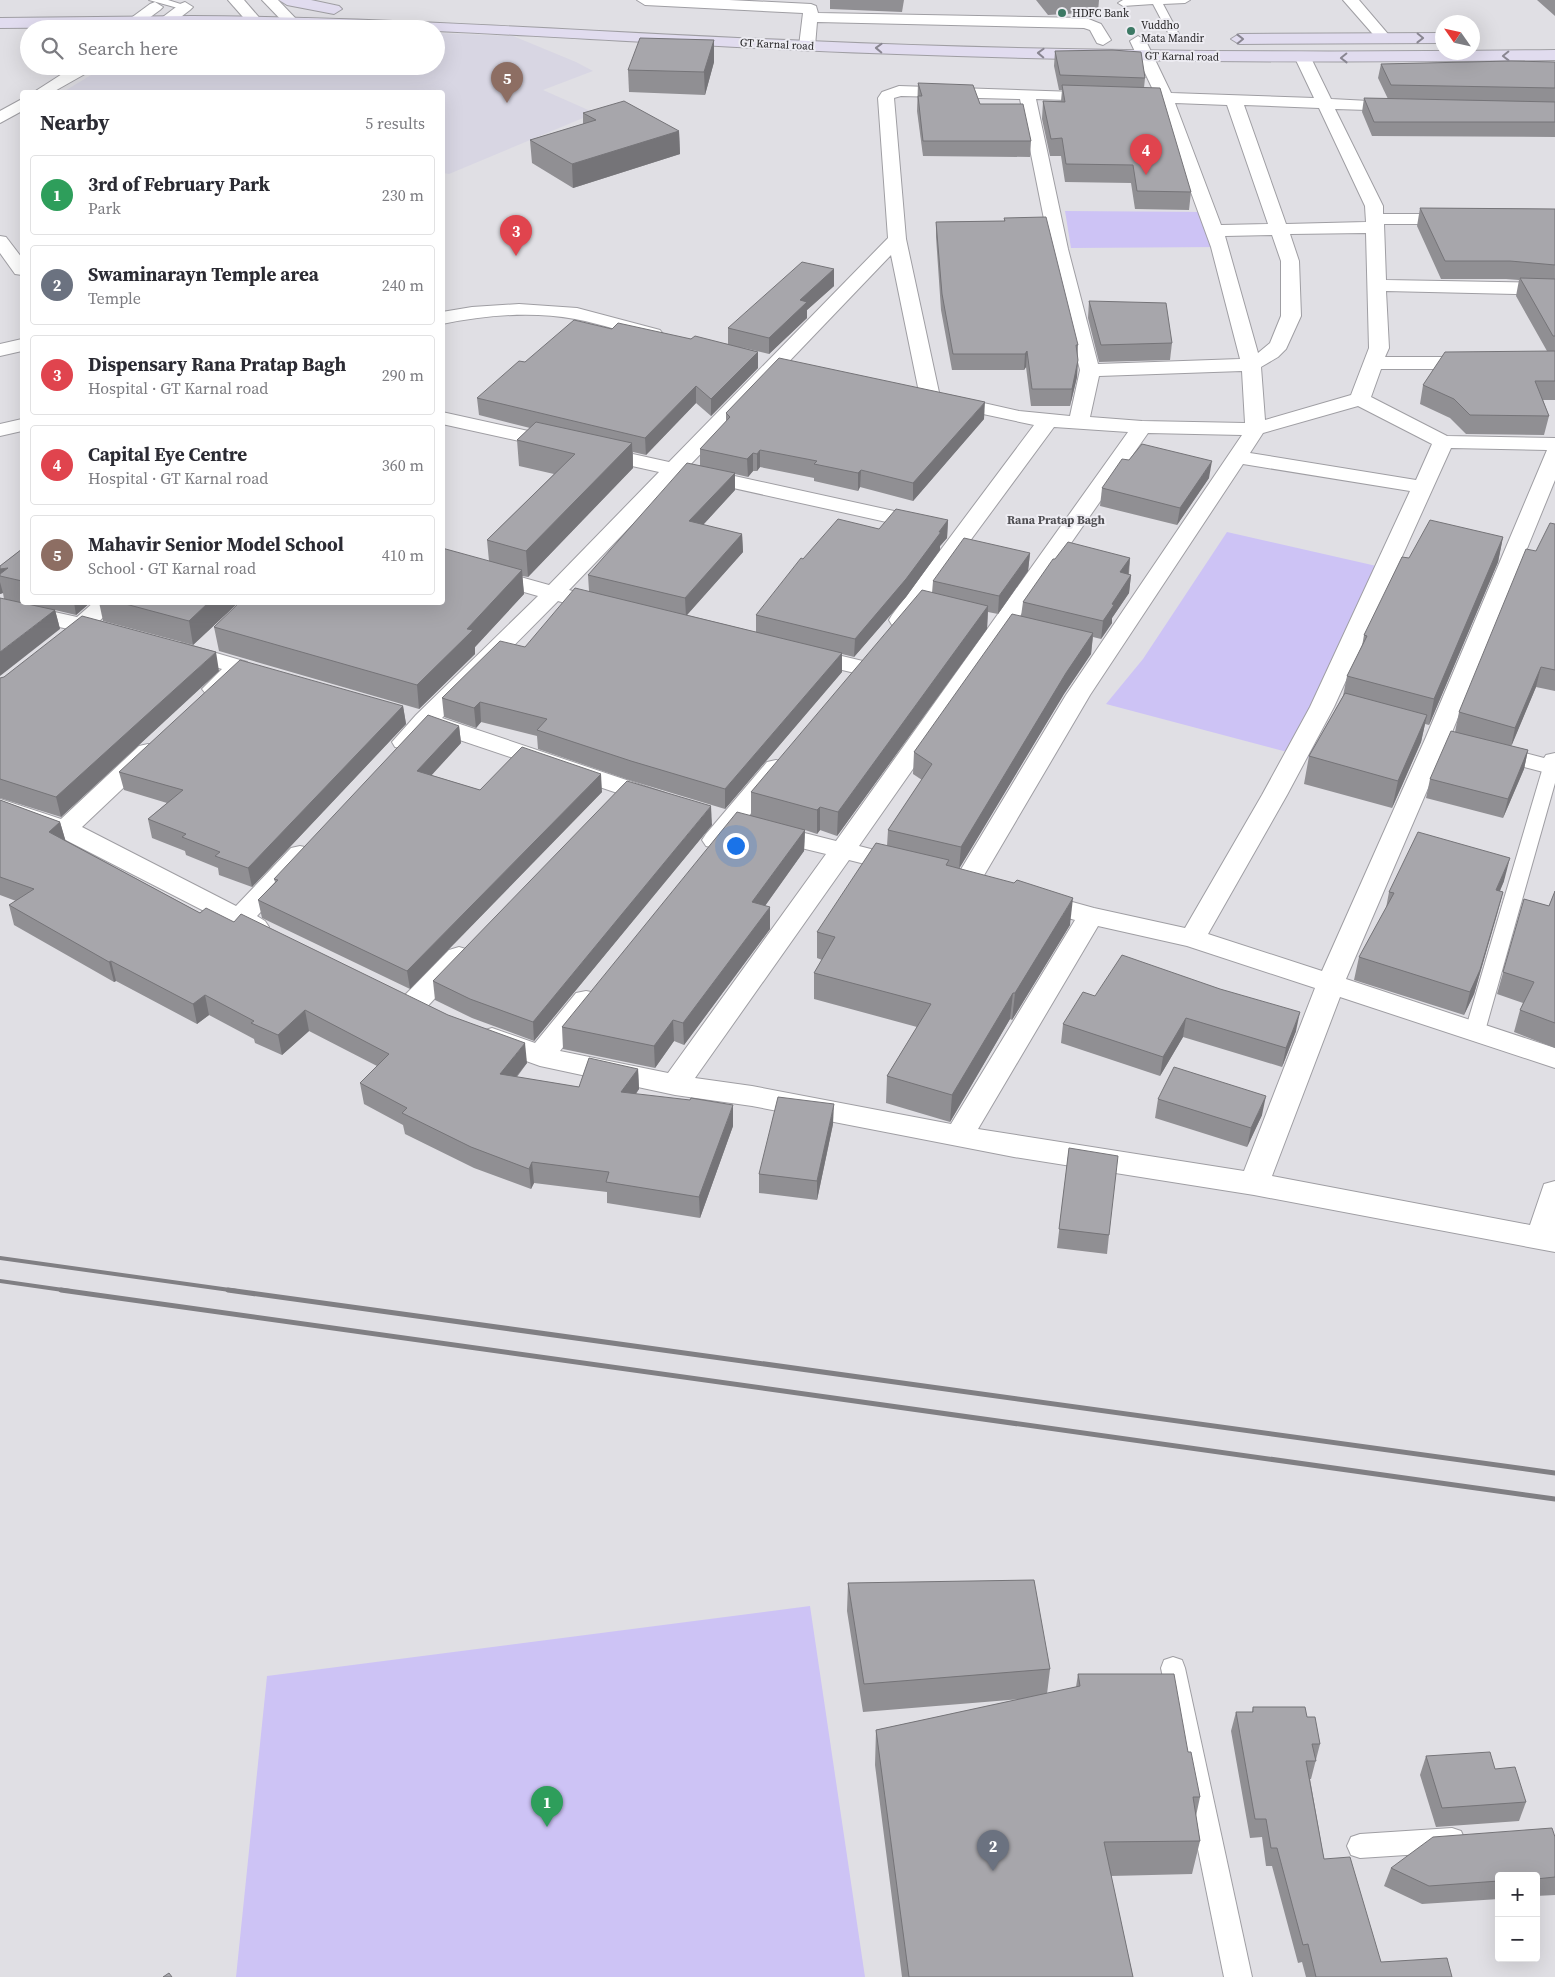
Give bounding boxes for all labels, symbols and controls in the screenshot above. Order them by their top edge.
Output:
place label: HDFC Bank [1072,6,1130,21]
marker: HDFC Bank [1056,7,1068,19]
north arrow [1435,15,1480,60]
place label: Vuddho Mata Mandir [1141,18,1204,46]
search box [20,20,445,75]
marker: Vuddho Mata Mandir [1125,25,1137,37]
one-way arrow [1416,33,1424,43]
icon: search [38,34,66,62]
one-way arrow [1236,34,1244,44]
text: Search here [78,35,178,61]
street label: GT Karnal road [739,35,815,54]
one-way arrow [875,43,882,53]
one-way arrow [1037,47,1045,58]
street label: GT Karnal road [1145,48,1220,65]
one-way arrow [1502,51,1510,61]
one-way arrow [1340,53,1348,64]
pin: 5 [491,62,523,103]
text: Nearby [40,108,110,137]
text: 5 results [365,112,425,134]
pin: 4 [1130,134,1162,175]
text: 3rd of February Park [88,171,270,197]
text: 1 [53,184,61,206]
text: 230 m [382,184,424,206]
text: Park [88,197,121,219]
pin: 3 [500,215,532,256]
text: Swaminarayn Temple area [88,261,319,287]
text: 2 [53,274,61,296]
text: 240 m [382,274,424,296]
text: Temple [88,287,141,309]
text: Dispensary Rana Pratap Bagh [88,351,346,377]
text: 3 [53,364,61,386]
text: 290 m [382,364,424,386]
text: Hospital · GT Karnal road [88,377,268,399]
text: Capital Eye Centre [88,441,247,467]
text: 4 [53,454,61,476]
text: 360 m [382,454,424,476]
text: Hospital · GT Karnal road [88,467,268,489]
district label: Rana Pratap Bagh [1007,512,1106,528]
text: Mahavir Senior Model School [88,531,344,557]
text: 5 [53,544,61,566]
text: 410 m [382,544,424,566]
text: School · GT Karnal road [88,557,256,579]
your location [723,833,749,859]
pin: 1 [531,1786,563,1827]
pin: 2 [977,1830,1009,1871]
map controls [1495,1872,1540,1962]
button: + [1495,1872,1540,1917]
button: − [1495,1917,1540,1962]

